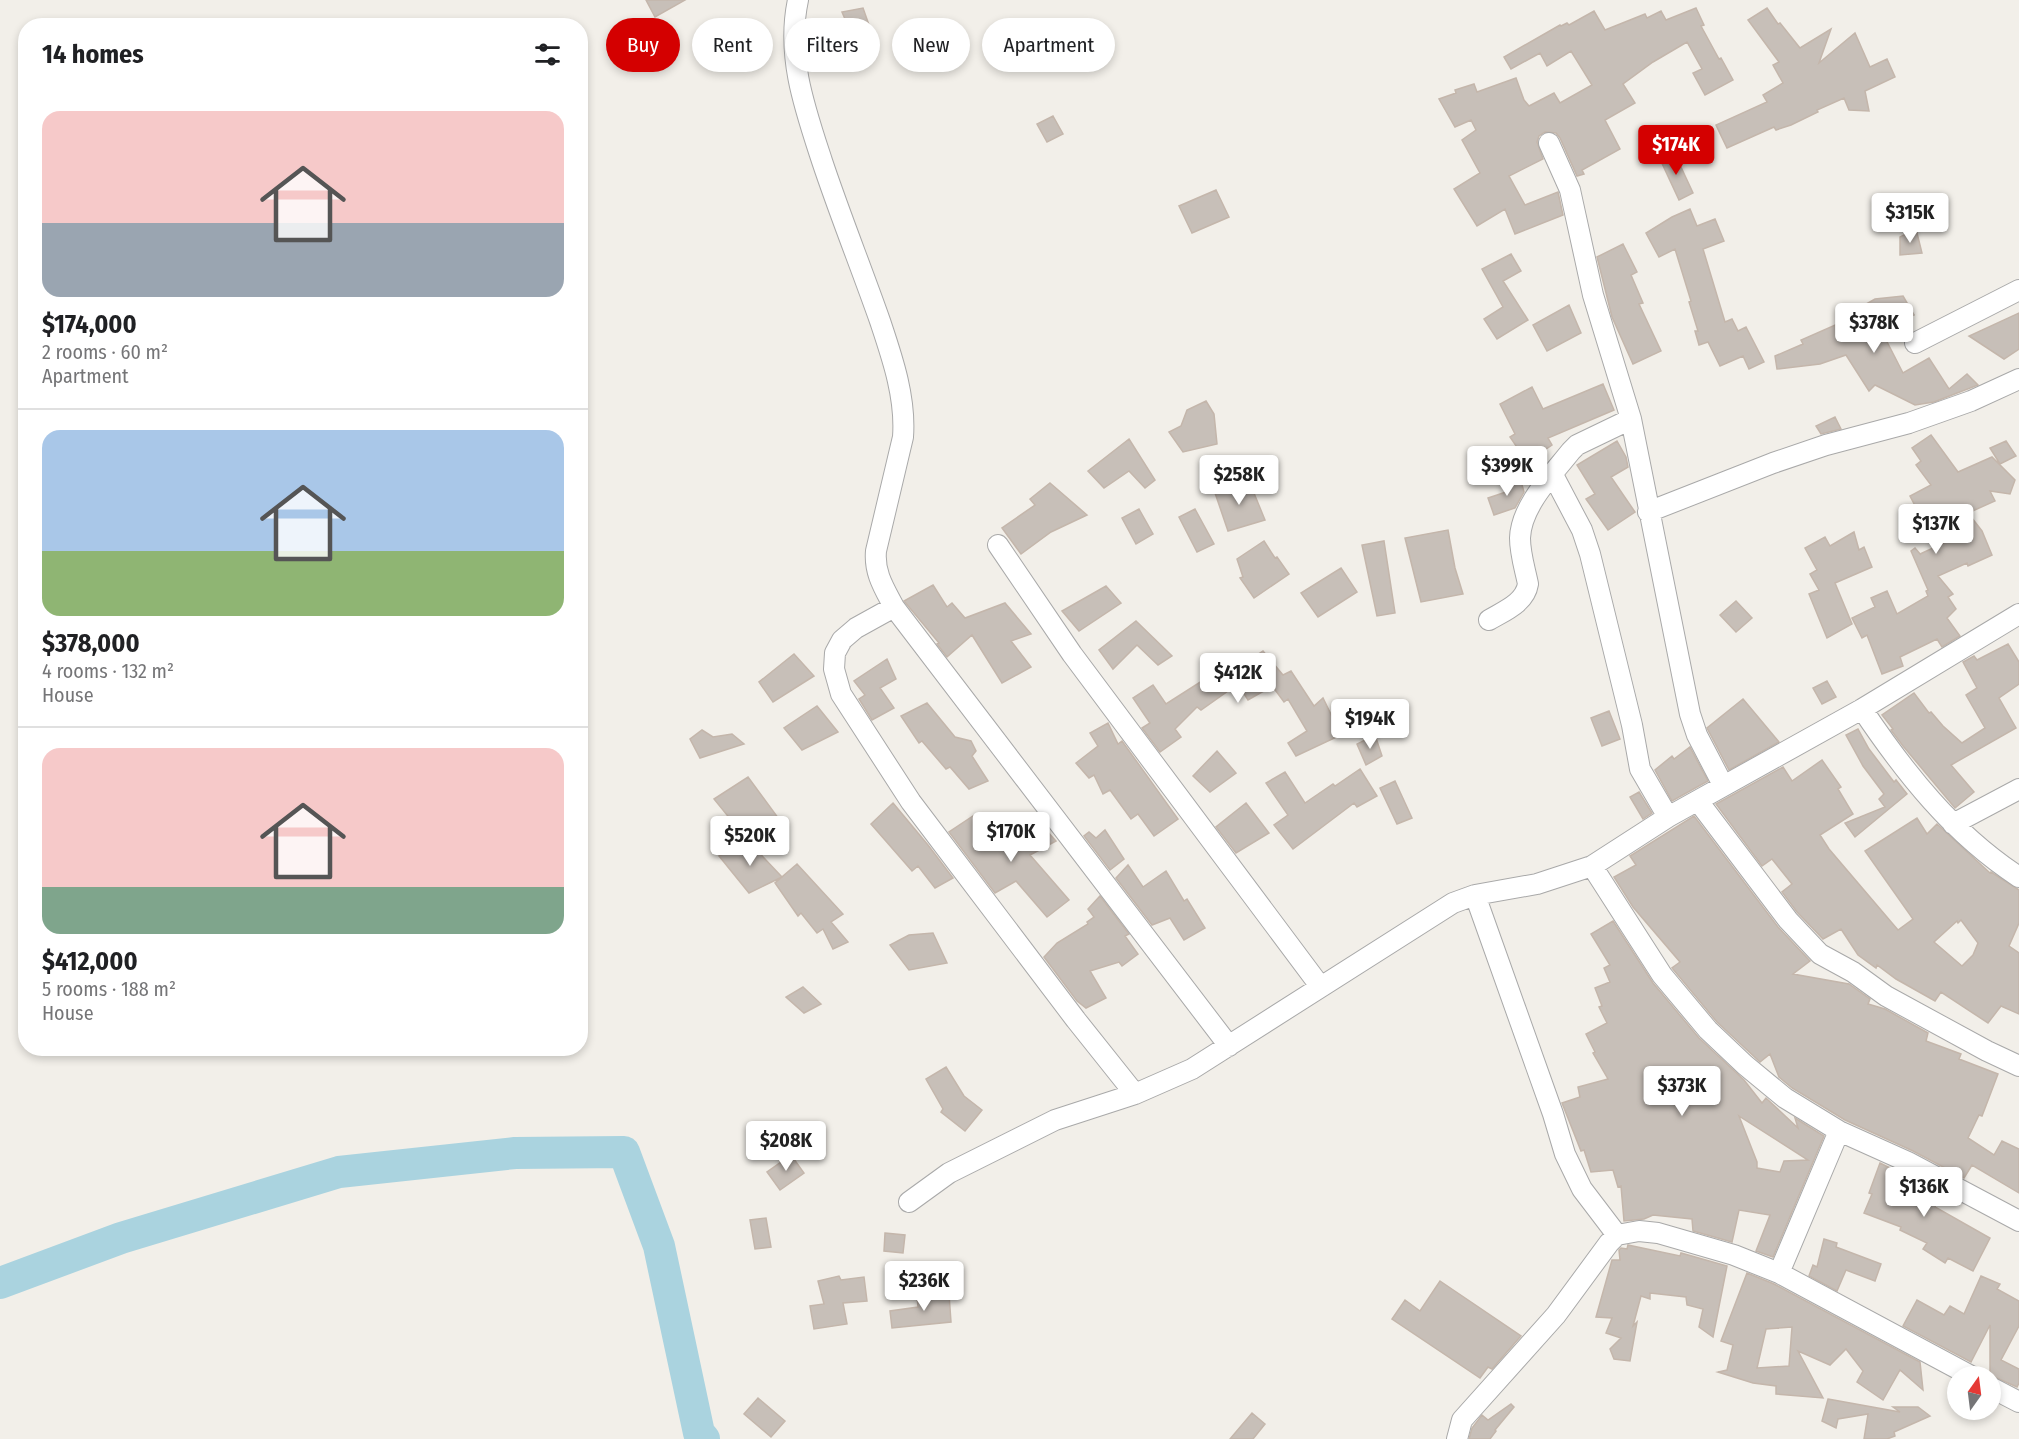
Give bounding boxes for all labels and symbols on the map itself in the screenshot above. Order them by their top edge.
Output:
pin: $174K [1634,125,1718,176]
pin: $315K [1868,193,1952,244]
pin: $378K [1832,303,1916,354]
pin: $399K [1465,446,1549,497]
pin: $258K [1197,455,1281,506]
pin: $137K [1894,504,1978,555]
pin: $412K [1196,653,1280,704]
pin: $194K [1328,699,1412,750]
pin: $170K [969,812,1053,863]
pin: $520K [708,816,792,867]
pin: $373K [1640,1066,1724,1117]
pin: $208K [744,1121,828,1172]
pin: $136K [1882,1167,1966,1218]
pin: $236K [882,1261,966,1312]
north arrow [1947,1366,2001,1420]

